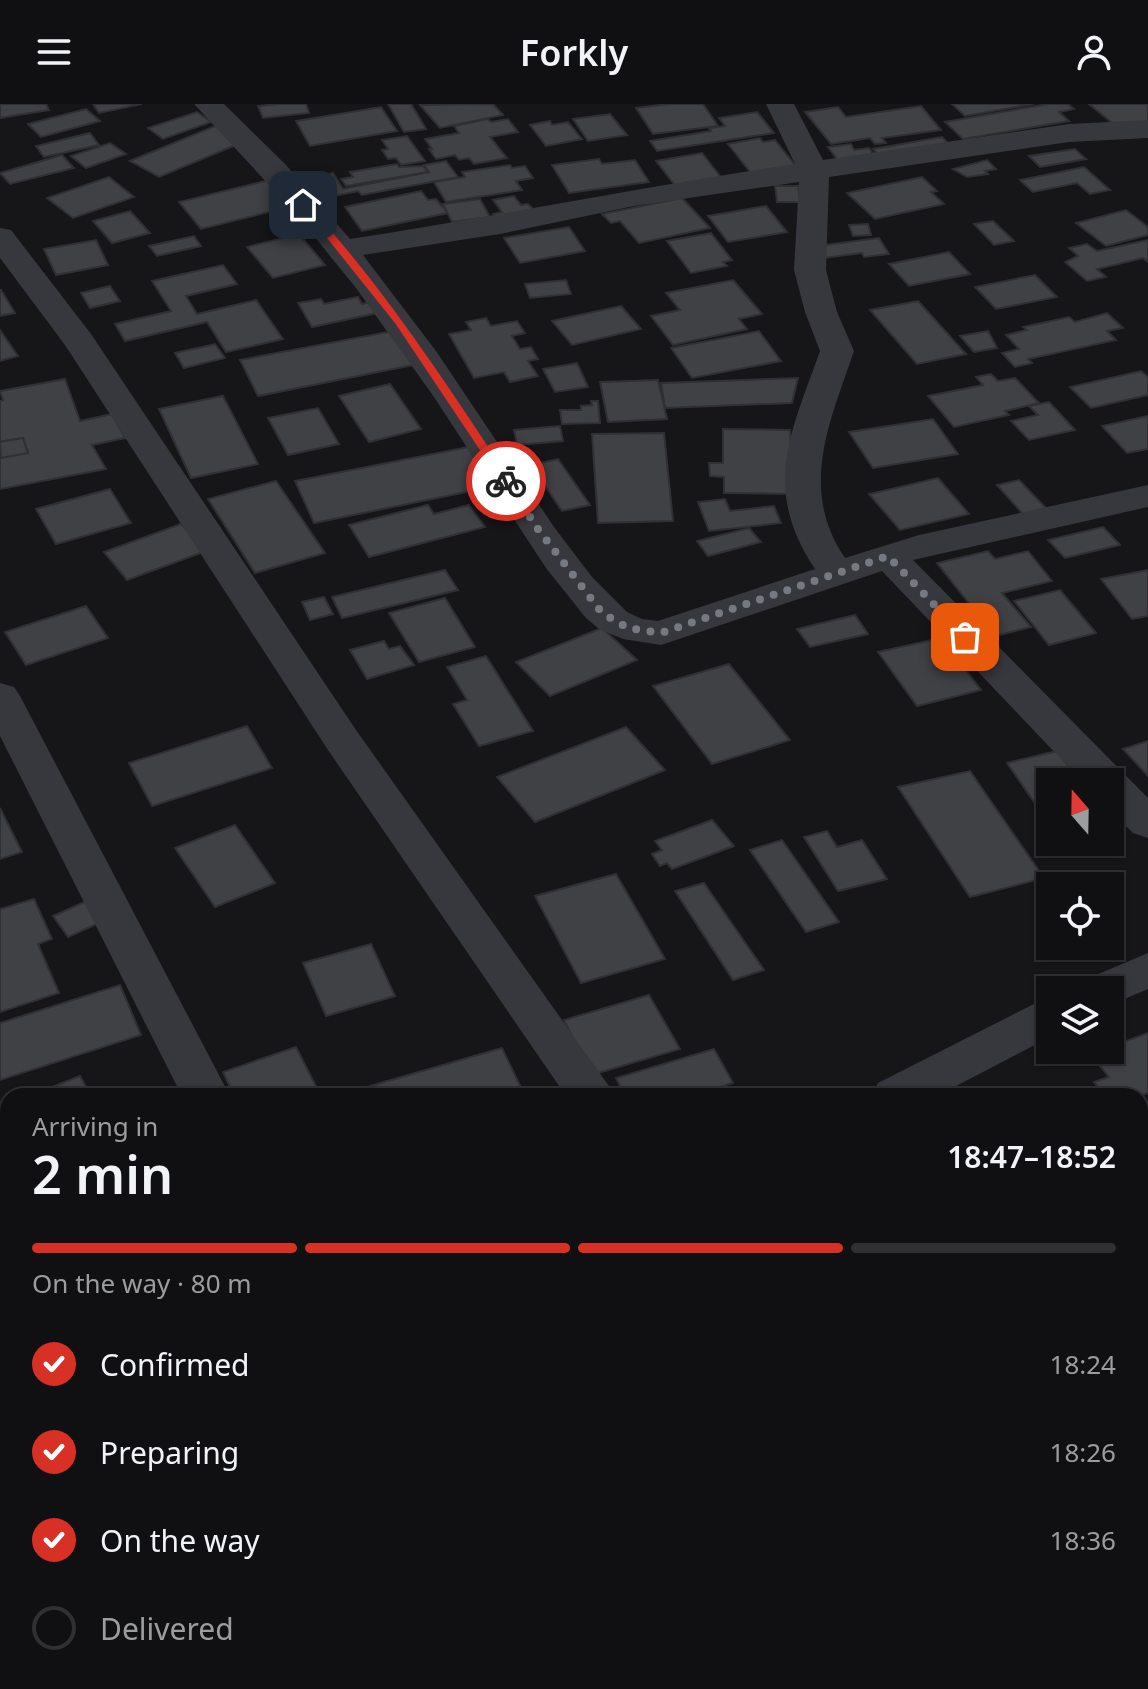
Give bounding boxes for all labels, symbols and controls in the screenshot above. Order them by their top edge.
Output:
text: Forkly [520,28,628,77]
icon: menu [32,30,76,74]
icon: person [1072,30,1116,74]
pin [269,171,337,239]
icon: home [281,183,325,227]
courier [466,441,546,521]
icon: bike [484,459,528,503]
pin [931,603,999,671]
icon: bag [943,615,987,659]
north arrow [1036,768,1124,856]
map controls [1036,768,1124,1064]
button: locate [1036,872,1124,960]
button: layers [1036,976,1124,1064]
text: Arriving in [32,1108,158,1144]
text: 18:47–18:52 [947,1136,1116,1177]
text: 2 min [32,1138,173,1209]
text: On the way · 80 m [32,1265,252,1301]
icon: check [32,1342,76,1386]
text: Confirmed [100,1344,250,1385]
text: 18:24 [1050,1346,1116,1382]
icon: check [32,1430,76,1474]
text: Preparing [100,1432,239,1473]
text: 18:26 [1050,1434,1116,1470]
icon: check [32,1518,76,1562]
text: On the way [100,1520,260,1561]
text: 18:36 [1050,1522,1116,1558]
text: Delivered [100,1608,234,1649]

